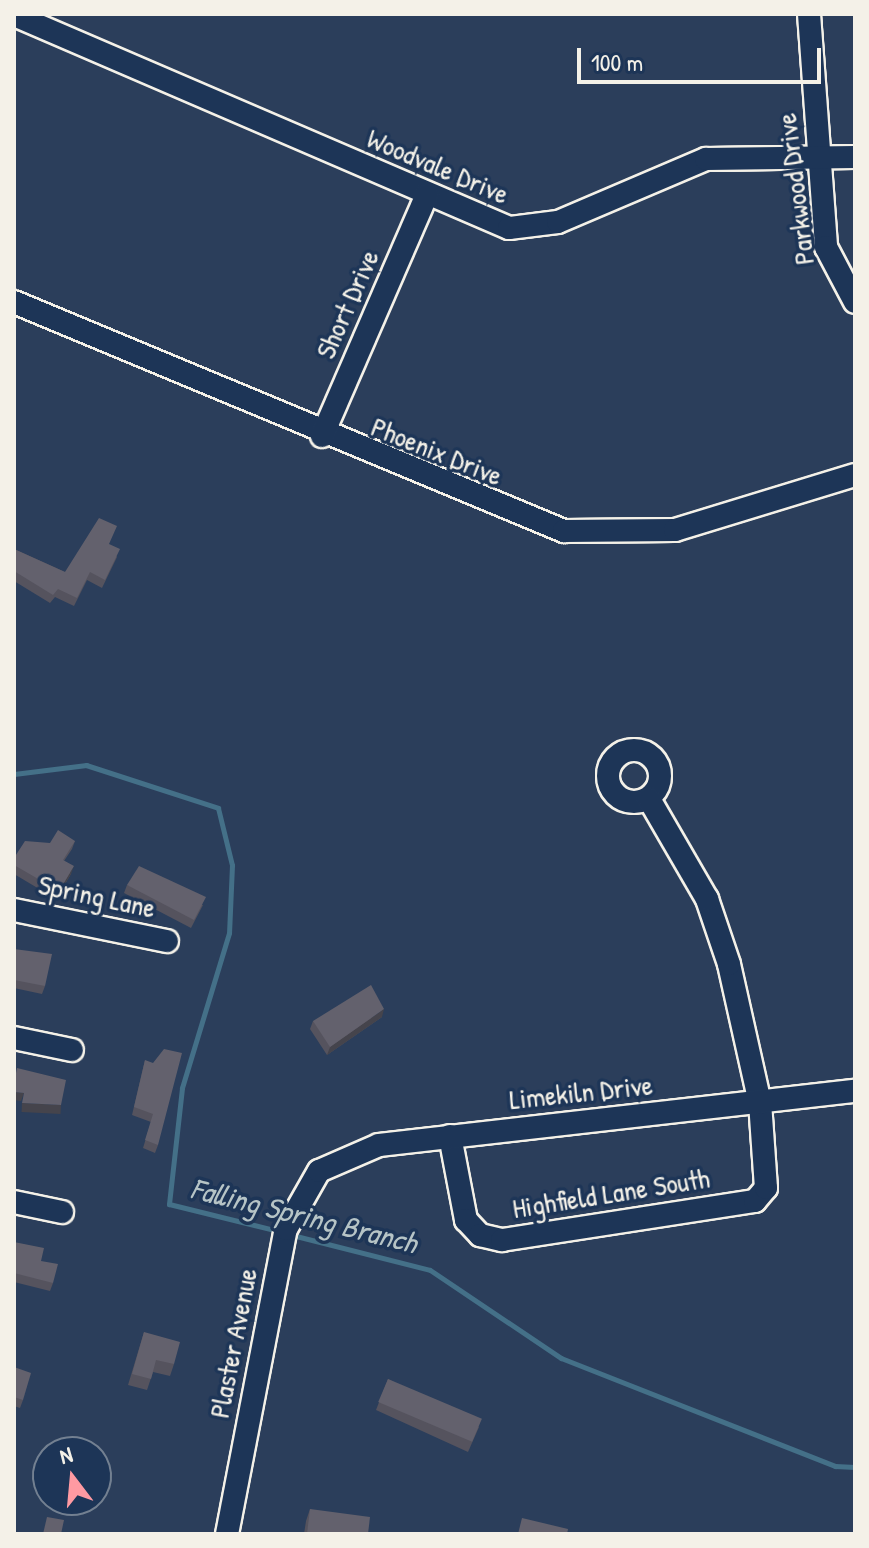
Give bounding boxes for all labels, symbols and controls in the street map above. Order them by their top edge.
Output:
scale bar [581,32,825,82]
text: 100 m [591,46,643,78]
street label: Parkwood Drive [769,111,821,267]
street label: Woodvale Drive [362,121,514,211]
street label: Short Drive [308,244,386,364]
street label: Phoenix Drive [367,410,507,492]
street label: Spring Lane [35,867,159,925]
street label: Limekiln Drive [508,1068,654,1116]
street label: Highfield Lane South [510,1161,712,1225]
water label: Falling Spring Branch [187,1170,421,1260]
street label: Plaster Avenue [202,1265,264,1421]
north arrow [32,1436,112,1516]
text: N [56,1439,76,1471]

